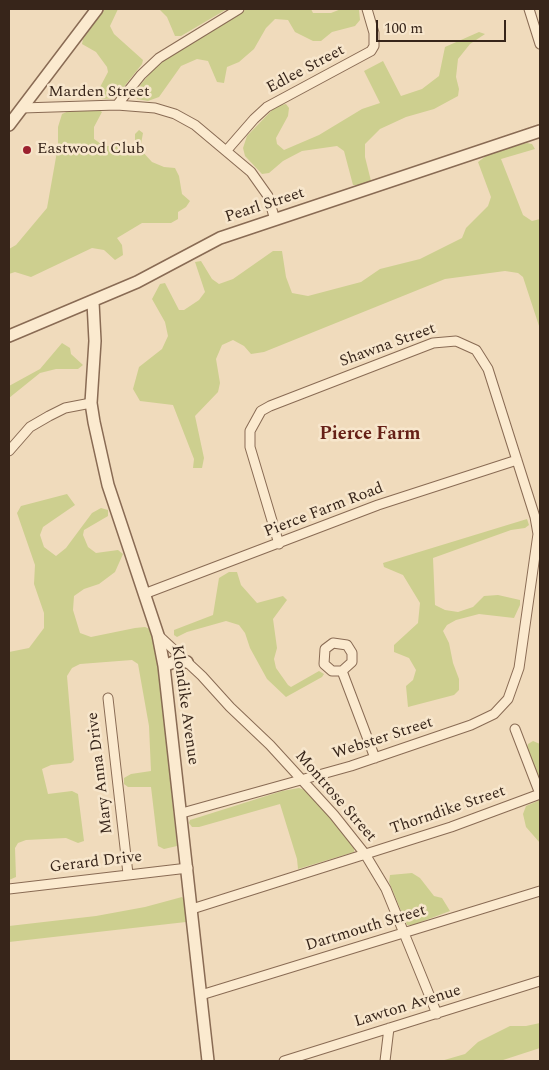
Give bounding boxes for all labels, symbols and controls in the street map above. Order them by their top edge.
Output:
scale bar [379,10,509,42]
text: 100 m [384,17,423,40]
street label: Edlee Street [264,41,348,99]
street label: Marden Street [48,83,150,103]
place label: Eastwood Club [37,140,144,160]
marker: Eastwood Club [21,144,33,156]
street label: Pearl Street [223,184,307,228]
street label: Shawna Street [337,320,439,372]
district label: Pierce Farm [319,424,421,446]
street label: Pierce Farm Road [262,479,386,543]
street label: Klondike Avenue [166,644,202,766]
street label: Mary Anna Drive [84,711,118,835]
street label: Webster Street [330,714,436,764]
street label: Montrose Street [290,747,380,847]
street label: Thorndike Street [388,782,508,840]
street label: Gerard Drive [49,848,143,878]
street label: Dartmouth Street [304,902,428,956]
street label: Lawton Avenue [352,982,464,1032]

